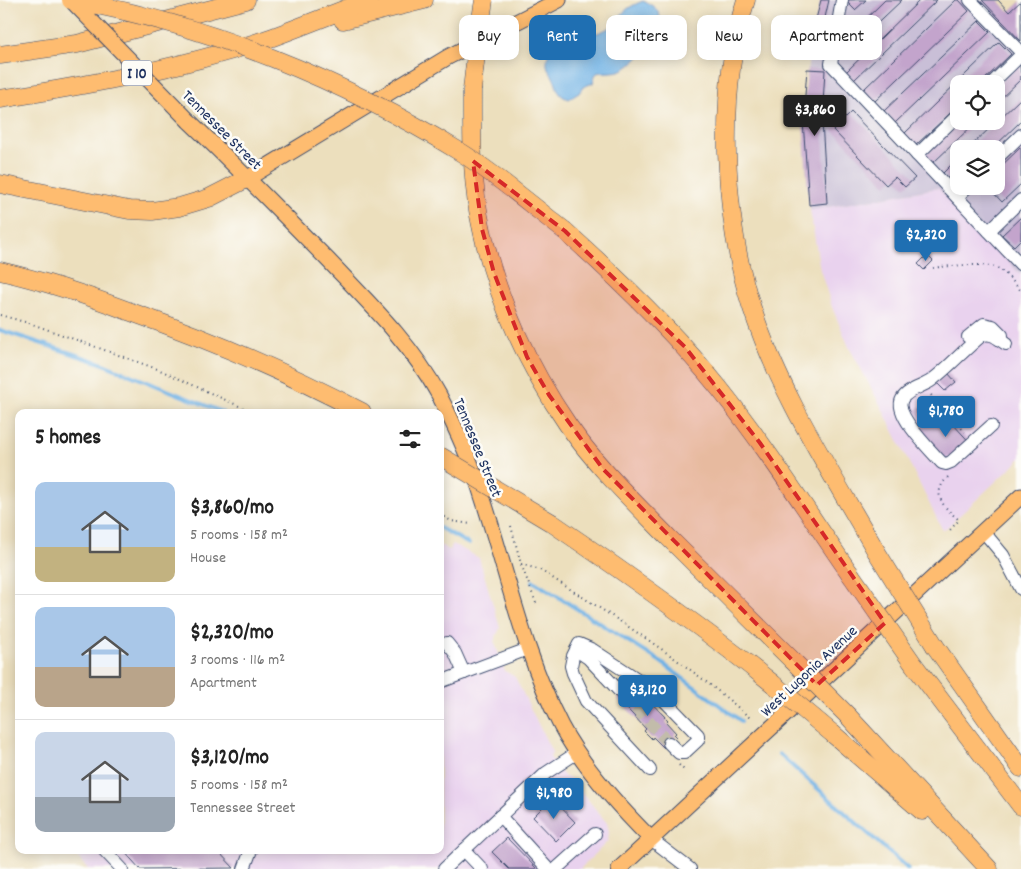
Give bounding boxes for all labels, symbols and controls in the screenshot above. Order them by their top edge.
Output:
chip: Buy [459,15,519,60]
chip: Rent [529,15,596,60]
chip: Filters [606,15,687,60]
chip: New [697,15,761,60]
chip: Apartment [771,15,882,60]
road number: I 10 [122,60,152,86]
map controls [950,75,1005,195]
button: locate [950,75,1005,130]
street label: Tennessee Street [176,85,267,176]
pin: $3,860 [774,94,856,137]
text: $3,860 [794,99,836,122]
button: layers [950,140,1005,195]
pin: $2,320 [885,220,967,262]
text: $2,320 [906,224,946,247]
street label: Tennessee Street [446,395,507,501]
pin: $1,780 [905,396,987,438]
text: $1,780 [928,400,964,423]
text: 5 homes [35,424,101,454]
icon: filters [396,425,424,453]
text: $3,860/mo [190,494,274,524]
icon: home [75,502,135,562]
text: 5 rooms · 158 m² [190,524,288,547]
text: House [190,547,226,570]
text: $2,320/mo [190,619,274,649]
street label: West Lugonia Avenue [756,621,863,723]
icon: home [75,627,135,687]
text: 3 rooms · 116 m² [190,649,285,672]
text: Apartment [190,672,257,695]
pin: $3,120 [607,674,689,717]
text: $3,120 [629,679,667,702]
text: $3,120/mo [190,744,269,774]
icon: home [75,752,135,812]
text: 5 rooms · 158 m² [190,774,288,797]
pin: $1,980 [513,778,595,820]
text: $1,980 [535,782,573,805]
text: Tennessee Street [190,797,295,820]

